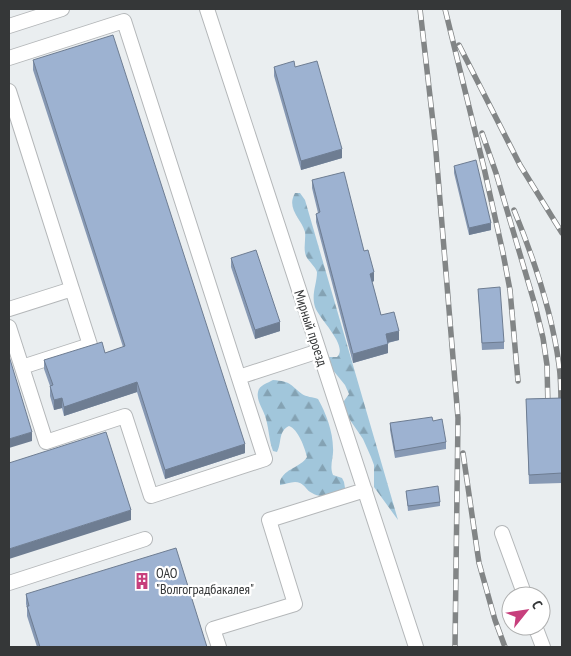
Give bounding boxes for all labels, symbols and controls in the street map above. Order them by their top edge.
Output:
street label: Мирный проезд [290,288,332,368]
place label: ОАО "Волгоградбакалея" [156,564,254,598]
building icon: ОАО "Волгоградбакалея" [132,571,152,591]
north arrow [501,586,551,636]
text: С [528,597,547,612]

